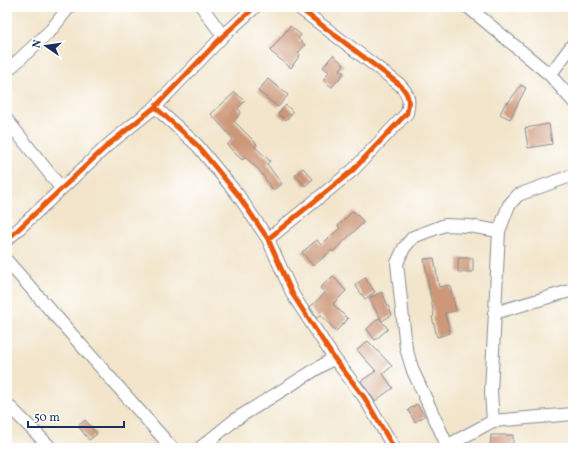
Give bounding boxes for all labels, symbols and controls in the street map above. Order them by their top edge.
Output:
north arrow [26,26,66,66]
text: N [30,39,46,50]
scale bar [28,403,124,429]
text: 50 m [34,410,60,426]

